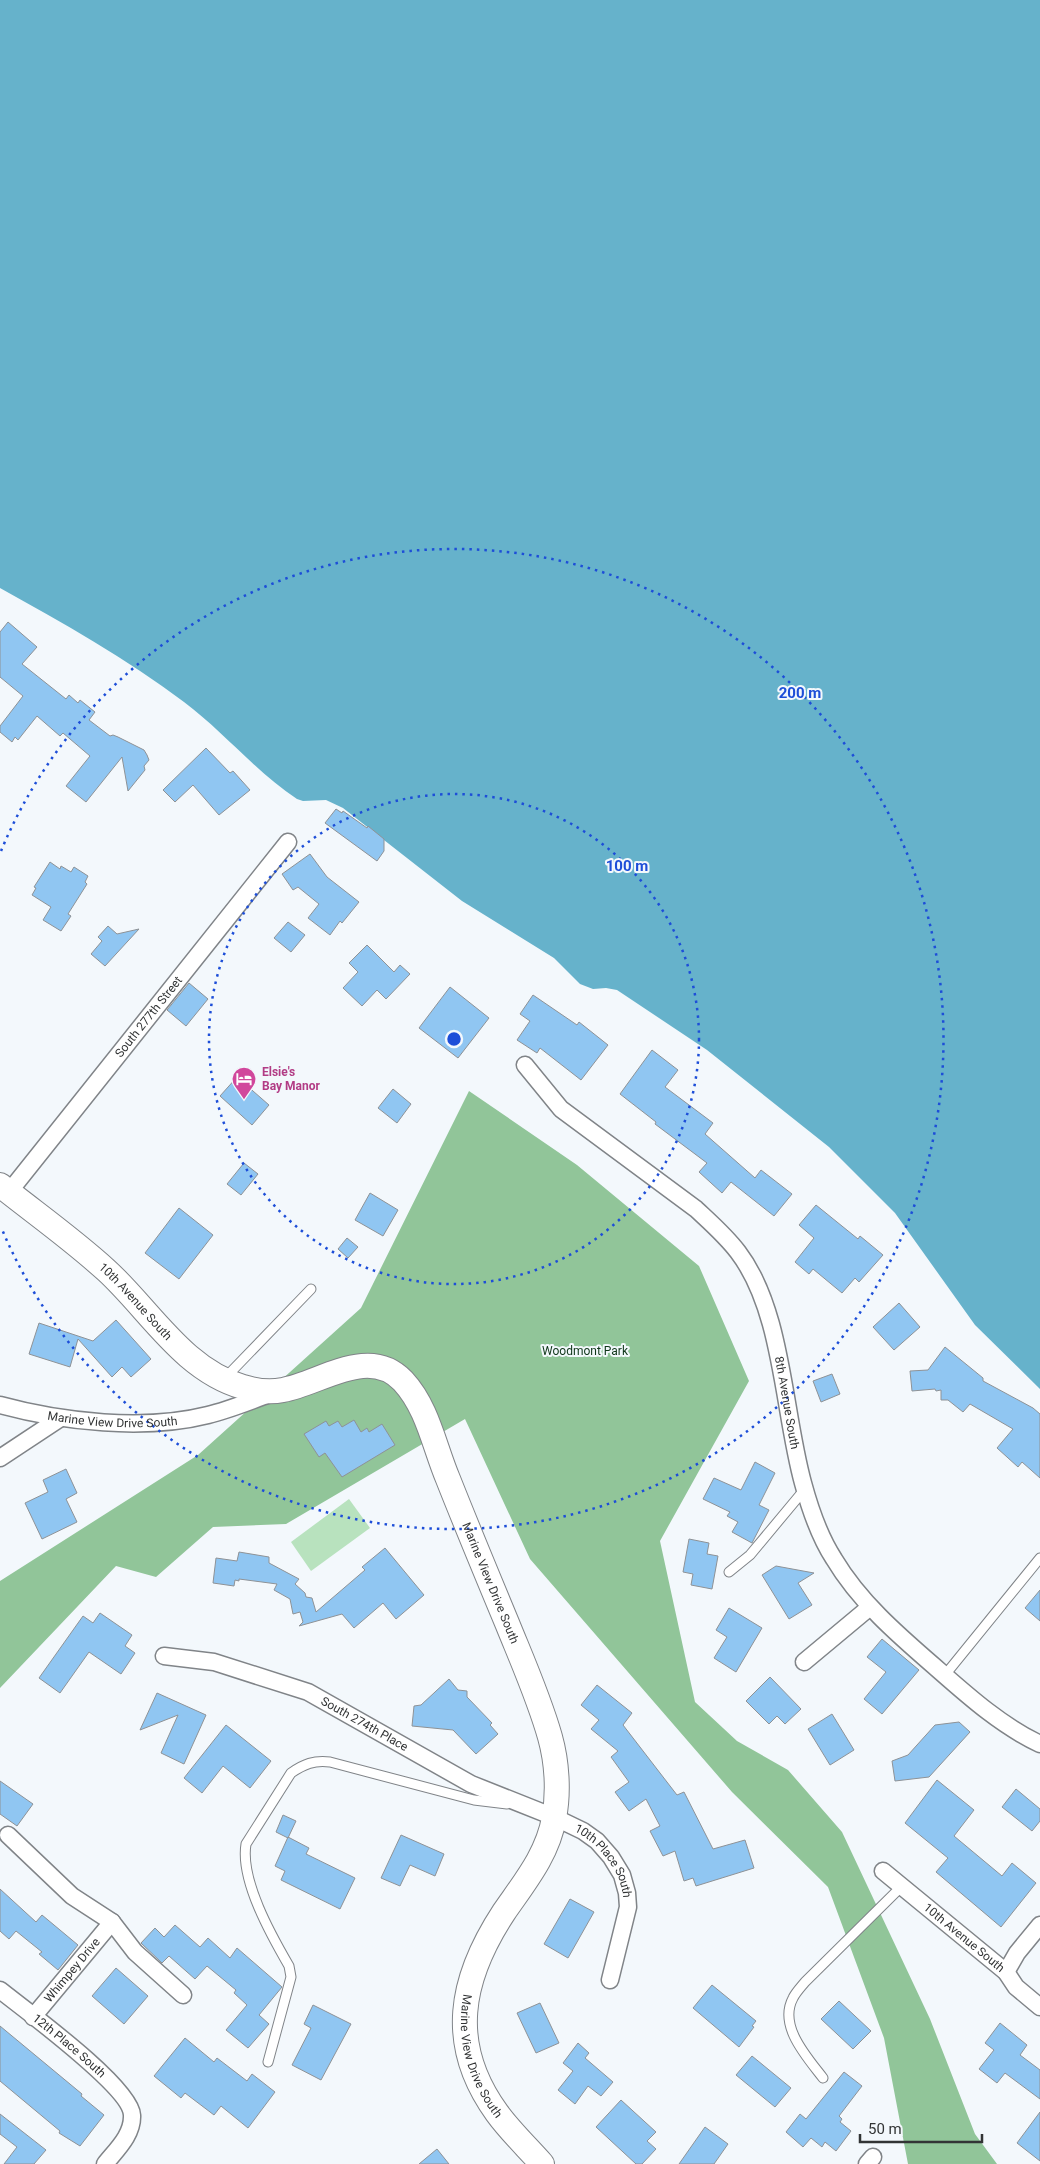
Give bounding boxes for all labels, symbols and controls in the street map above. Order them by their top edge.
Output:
text: 200 m [779,684,821,702]
text: 100 m [606,857,648,875]
street label: South 277th Street [112,973,185,1060]
centre of rings [445,1030,463,1048]
place label: Elsie's Bay Manor [262,1065,320,1093]
hotel icon: Elsie's Bay Manor [231,1066,257,1100]
street label: 10th Avenue South [96,1260,175,1343]
park label: Woodmont Park [542,1344,629,1358]
street label: 8th Avenue South [772,1355,802,1450]
street label: Marine View Drive South [47,1409,178,1430]
street label: Marine View Drive South [459,1520,522,1646]
street label: South 274th Place [319,1694,411,1754]
street label: 10th Place South [573,1821,634,1898]
street label: 10th Avenue South [921,1900,1007,1975]
street label: Whimpey Drive [41,1935,103,2005]
street label: Marine View Drive South [458,1993,505,2121]
street label: 12th Place South [30,2011,109,2081]
scale bar [860,2112,982,2144]
text: 50 m [868,2120,902,2138]

